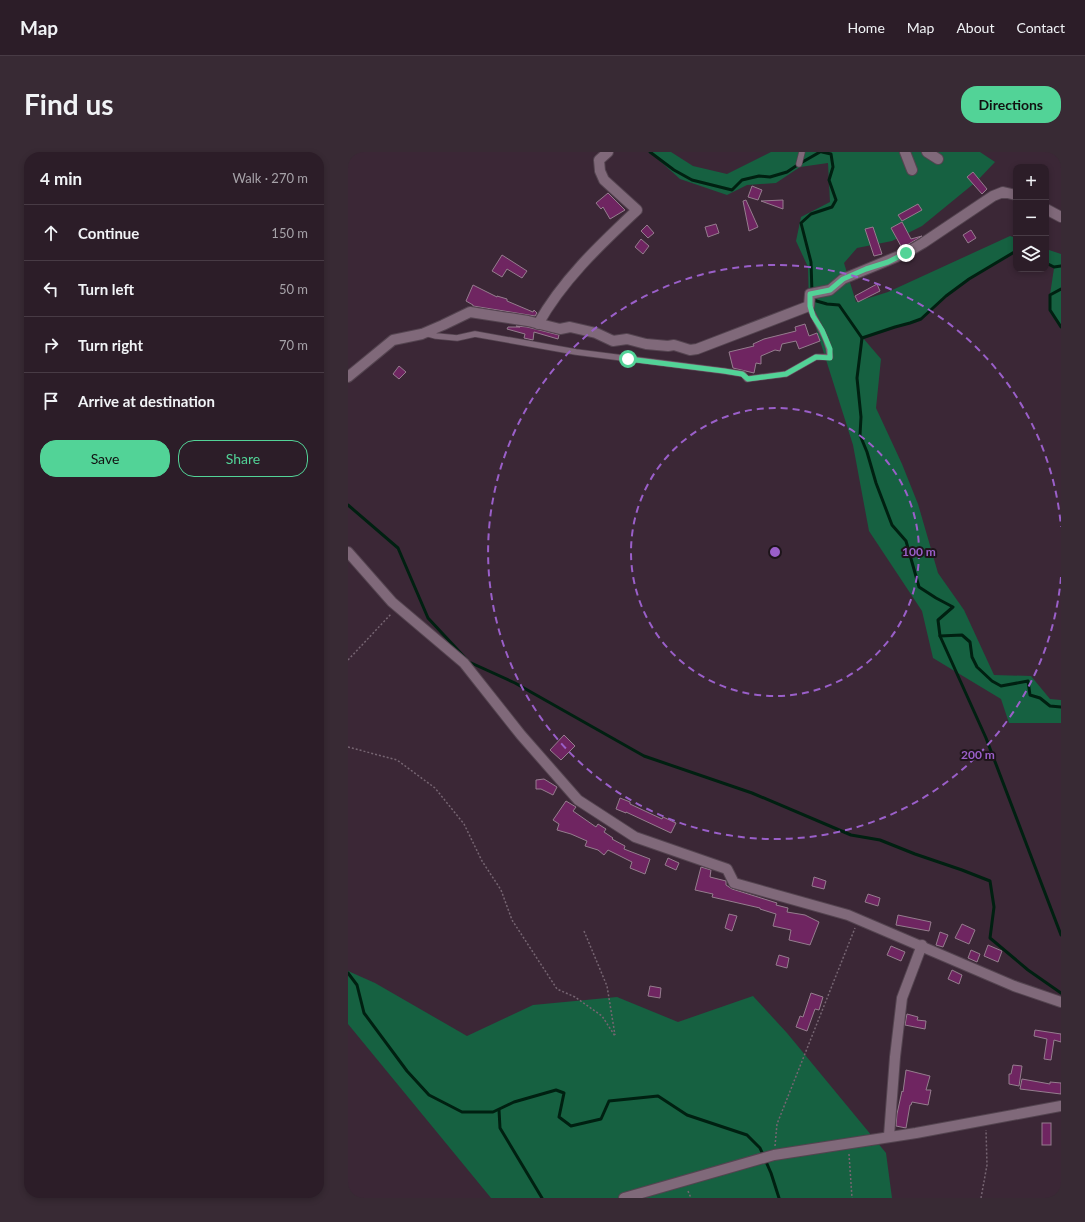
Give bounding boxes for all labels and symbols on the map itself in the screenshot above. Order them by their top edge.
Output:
route end [897,244,915,262]
route start [619,350,637,368]
text: 100 m [902,544,936,559]
centre of rings [768,545,782,559]
text: 200 m [961,747,995,762]

